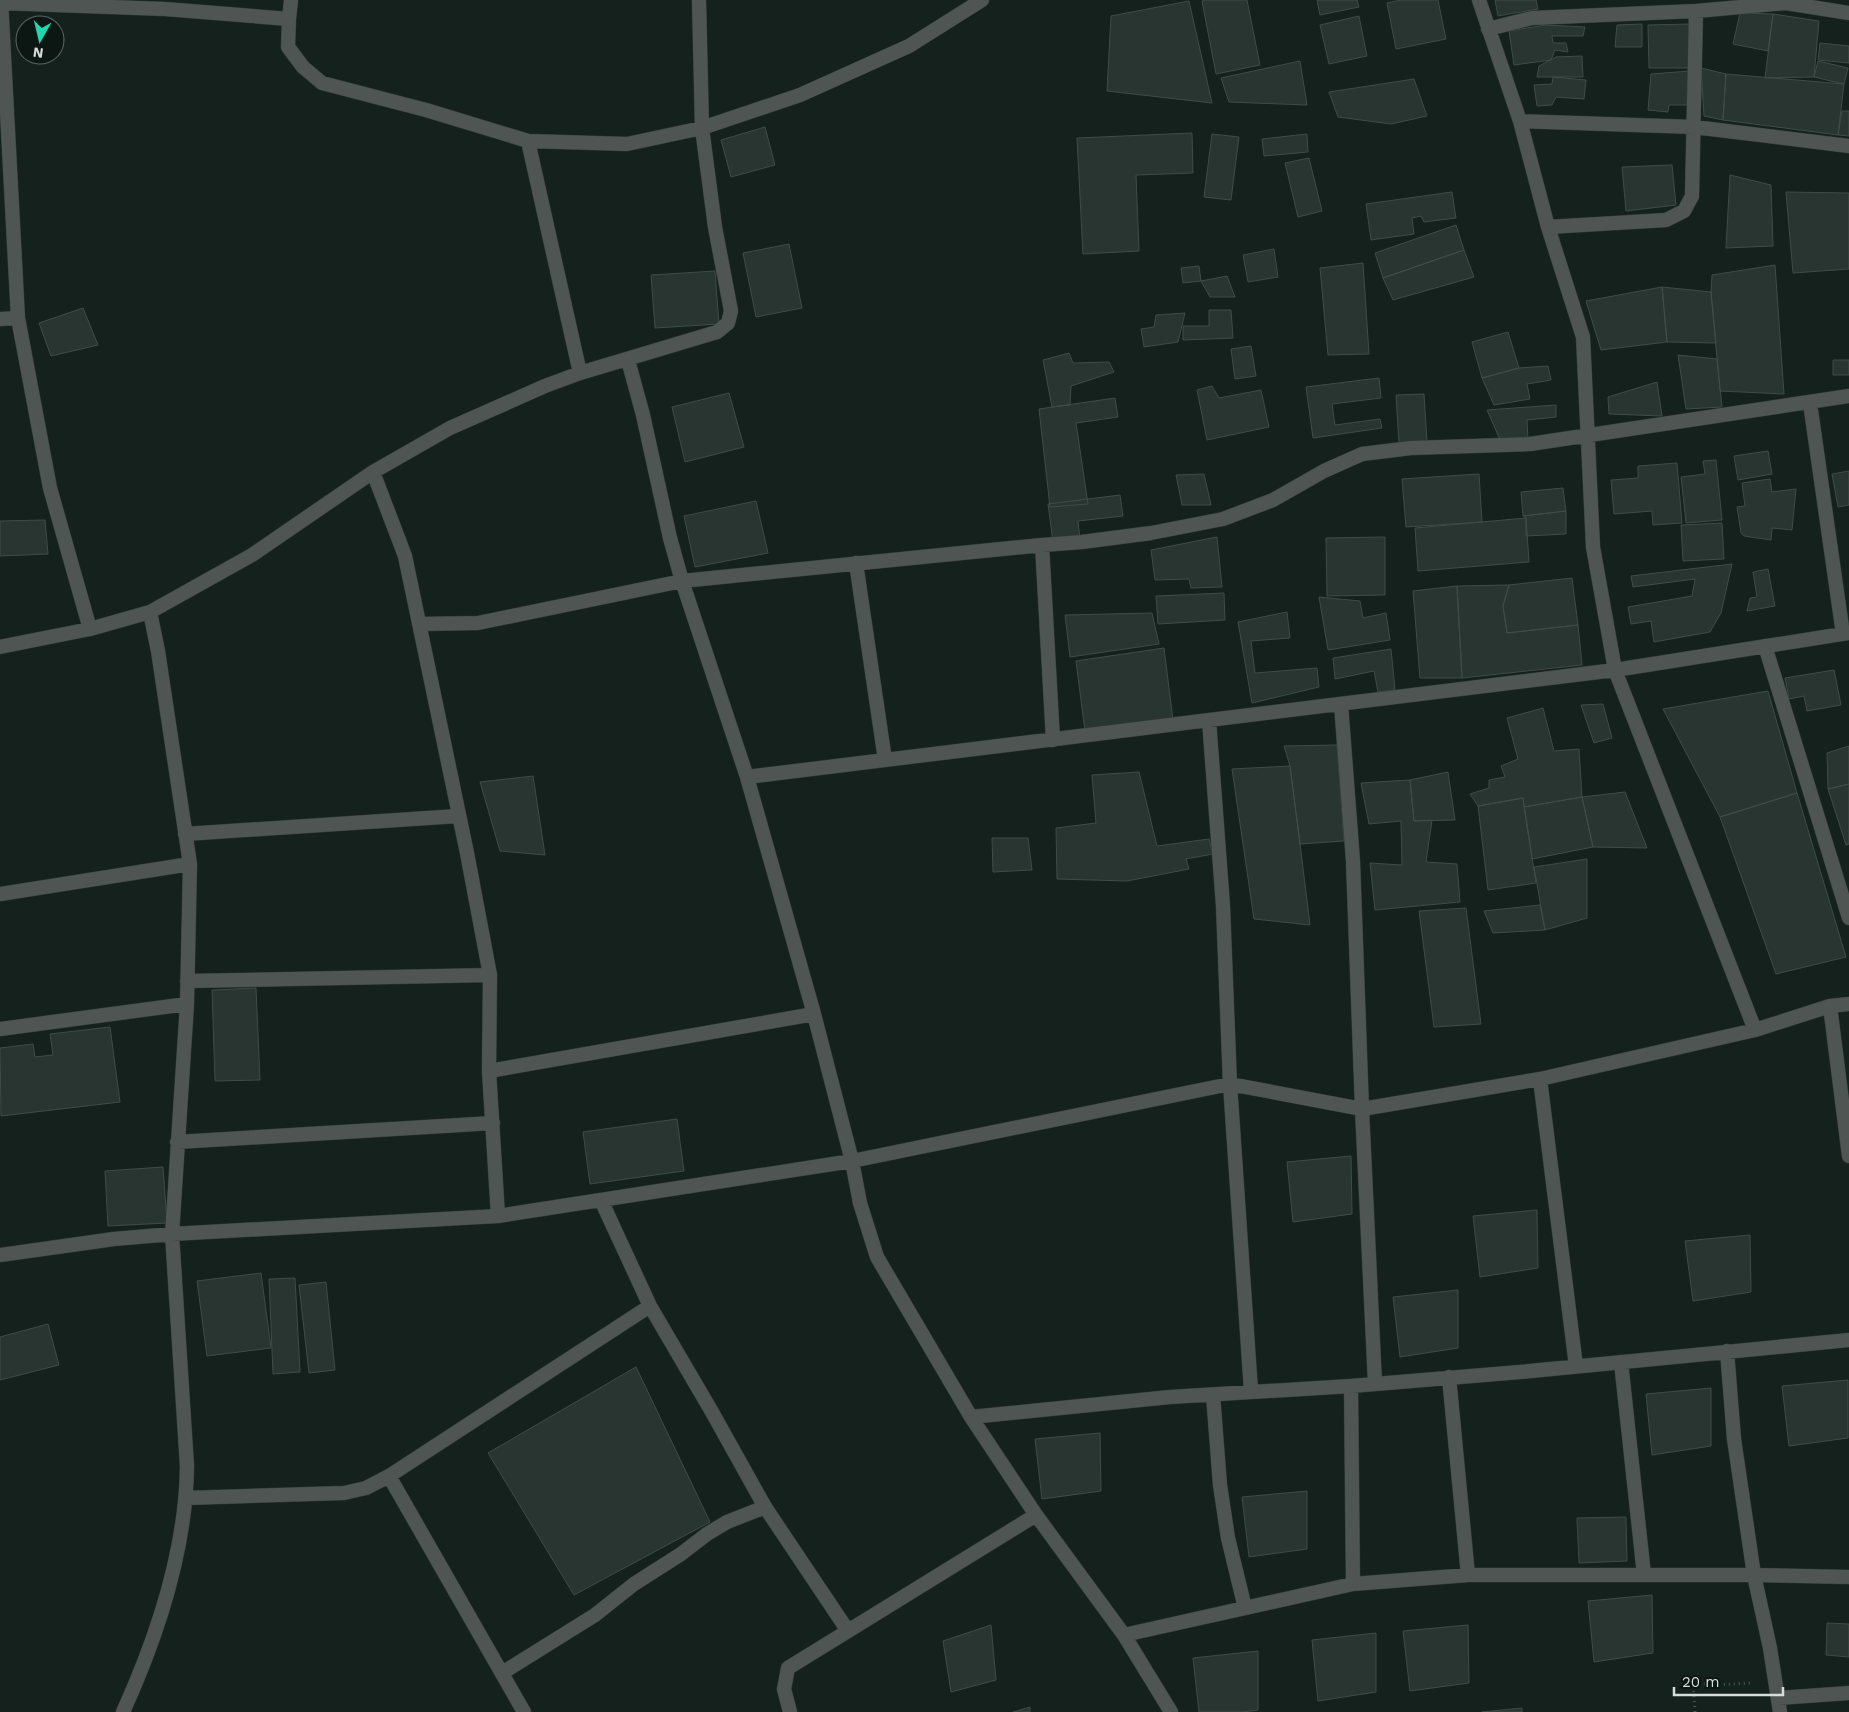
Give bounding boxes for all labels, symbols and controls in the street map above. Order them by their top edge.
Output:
north arrow [15,15,65,65]
text: N [32,44,44,62]
scale bar [1674,1664,1783,1696]
text: 20 m [1682,1673,1720,1691]

